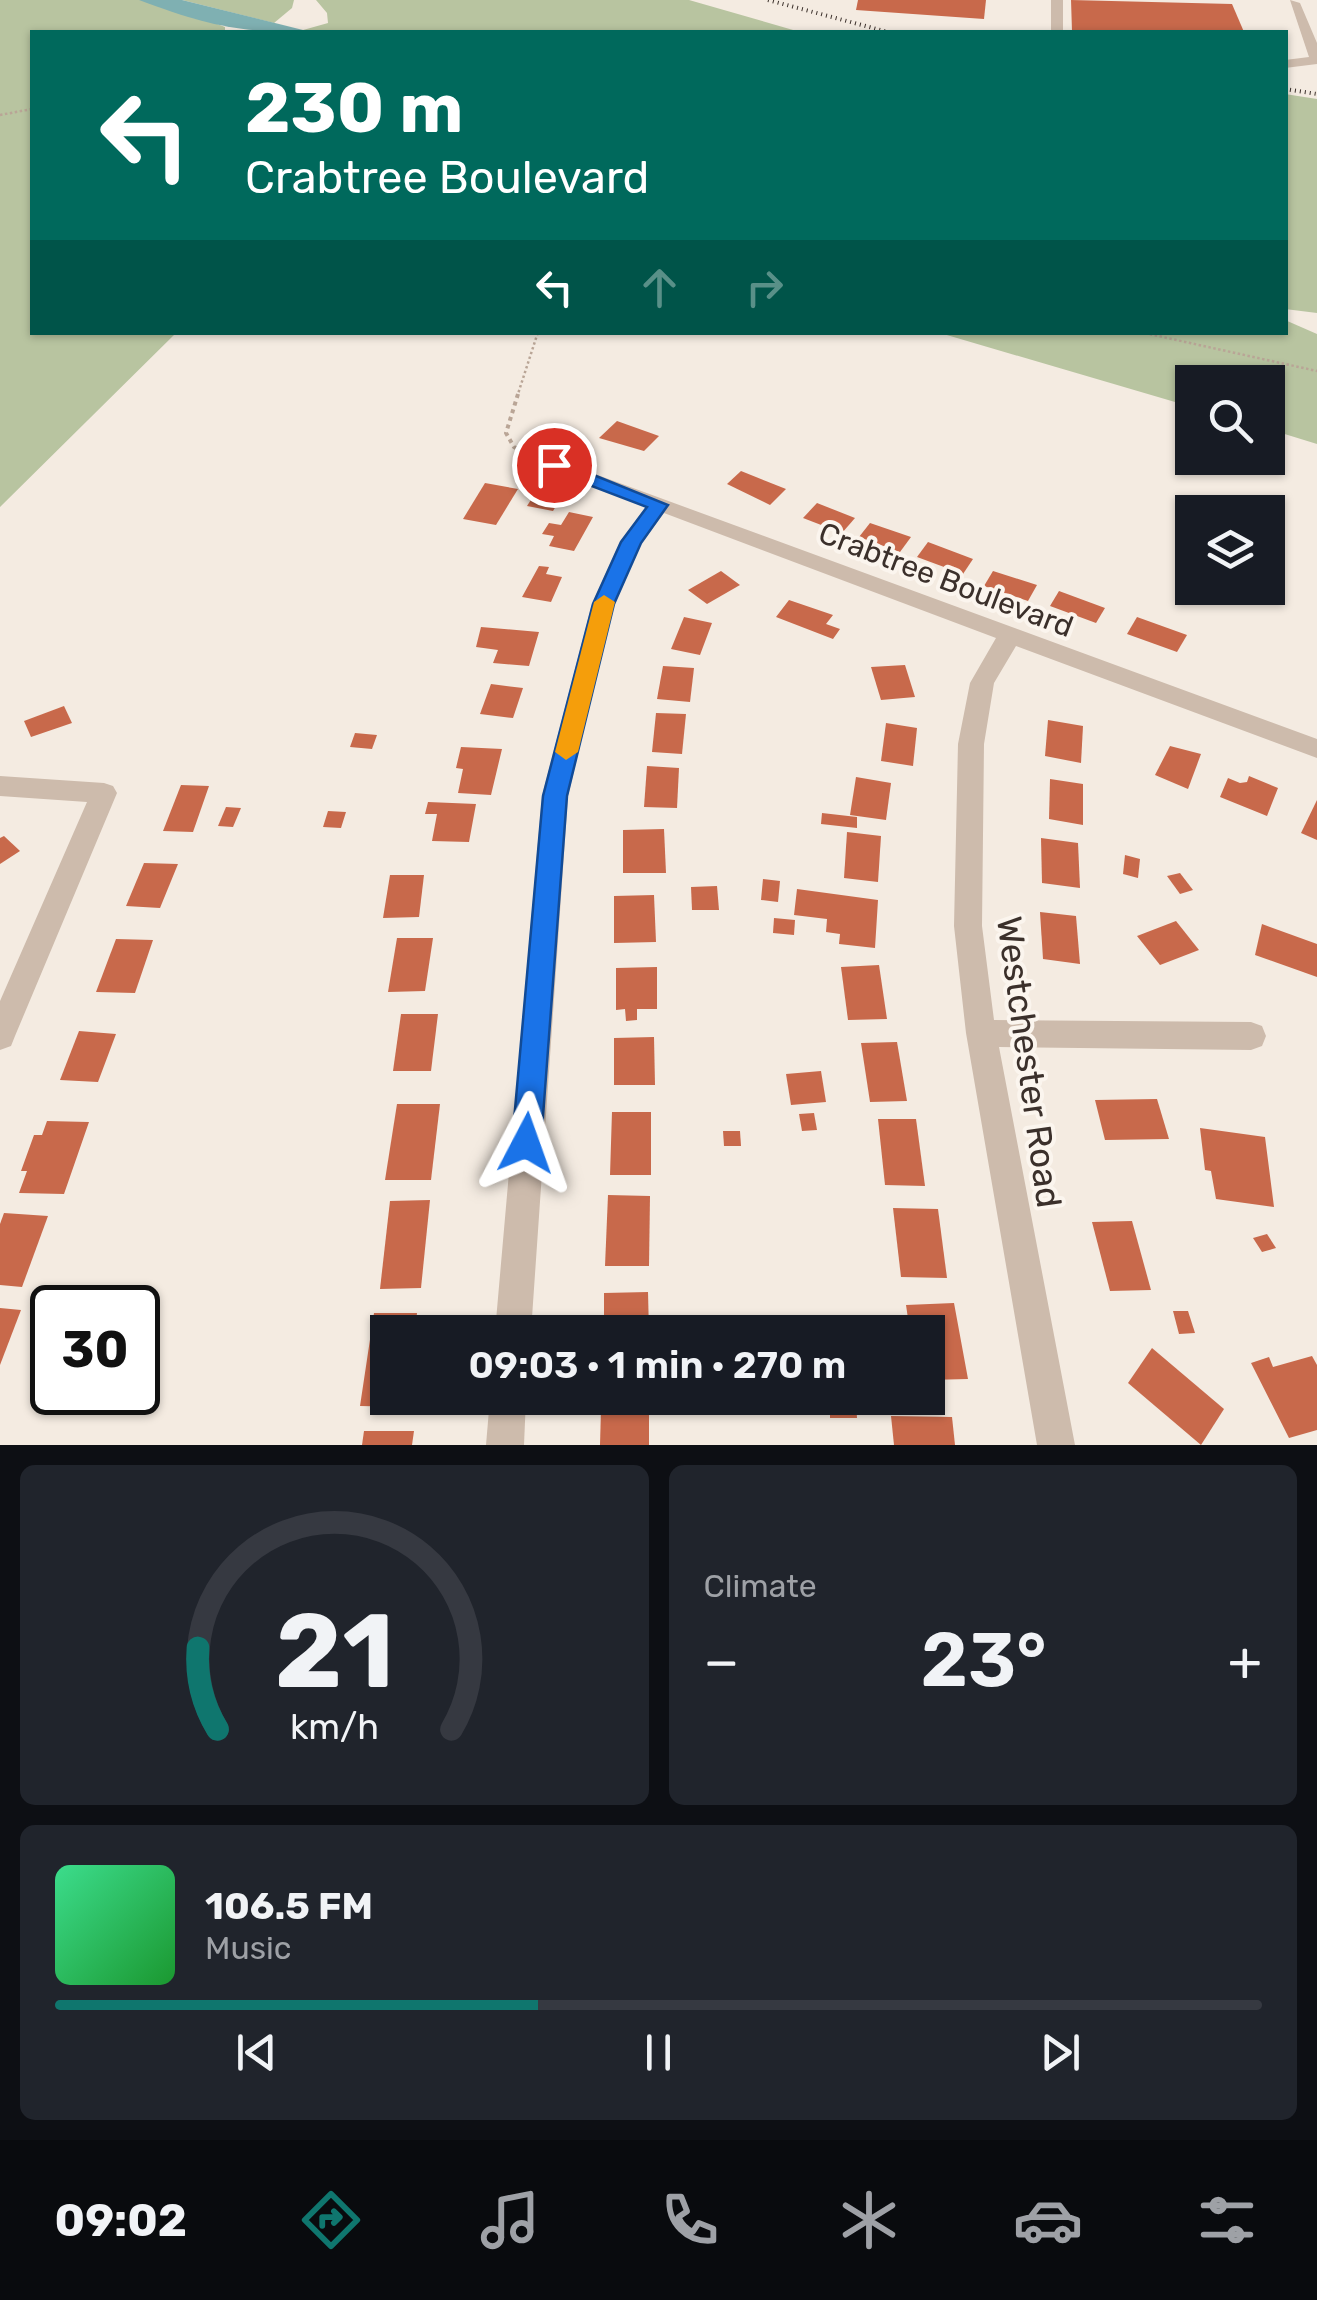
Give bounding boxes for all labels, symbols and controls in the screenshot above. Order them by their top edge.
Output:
text: 230 m [245,67,463,150]
icon: left [80,70,210,200]
text: Crabtree Boulevard [245,151,649,204]
icon: left [527,260,582,315]
icon: ahead [632,260,687,315]
icon: right [737,260,792,315]
map controls [1175,365,1285,605]
button: search [1175,365,1285,475]
pin [512,423,597,508]
icon: arrive [527,438,582,493]
button: layers [1175,495,1285,605]
street label: Crabtree Boulevard [814,515,1078,645]
street label: Westchester Road [988,914,1070,1210]
position arrow [474,1091,578,1195]
speed limit sign: 30 [30,1285,160,1415]
text: 09:03 · 1 min · 270 m [469,1342,846,1388]
text: Climate [704,1567,817,1605]
text: 21 [275,1590,394,1713]
text: 23° [920,1616,1047,1705]
text: − [704,1629,739,1694]
text: + [1228,1629,1262,1694]
text: km/h [290,1706,379,1748]
text: 106.5 FM [205,1883,373,1929]
text: Music [205,1929,291,1967]
icon: previous [229,2025,284,2080]
icon: pause [631,2025,686,2080]
icon: next [1033,2025,1088,2080]
icon: directions [296,2185,366,2255]
icon: music [475,2185,545,2255]
icon: phone [655,2185,725,2255]
icon: climate [834,2185,904,2255]
icon: car [1013,2185,1083,2255]
icon: filters [1192,2185,1262,2255]
text: 09:02 [55,2194,187,2247]

